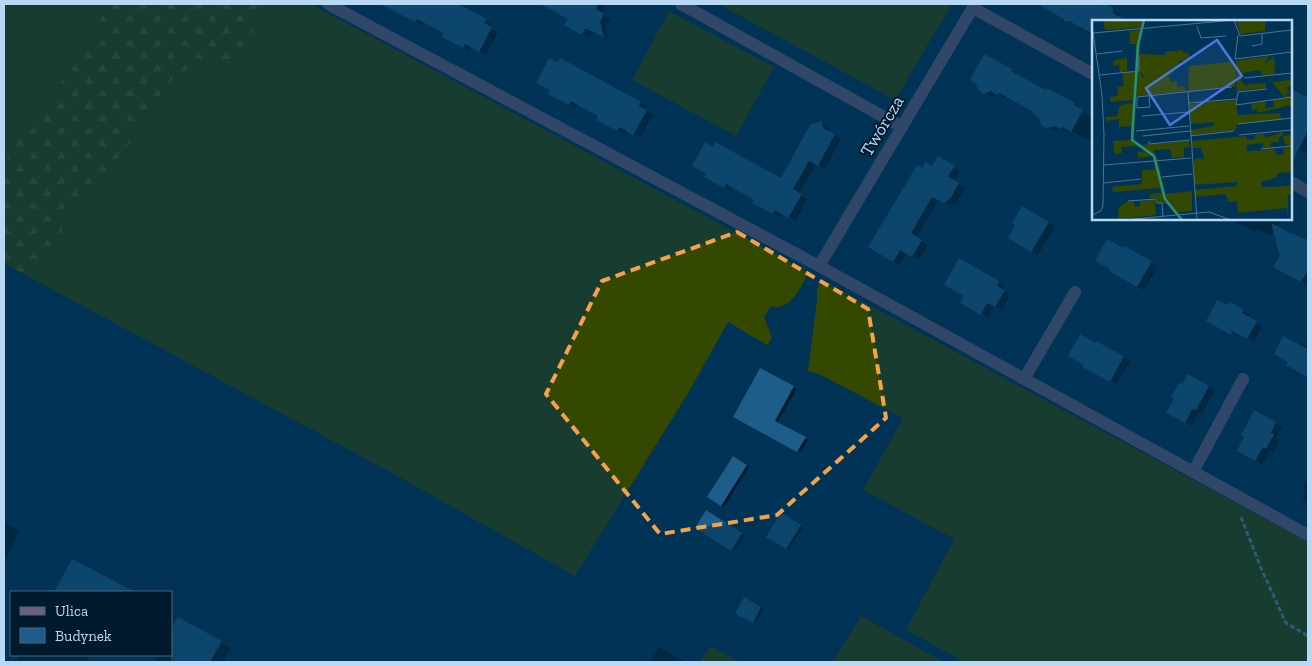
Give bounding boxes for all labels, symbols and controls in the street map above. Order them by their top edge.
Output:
inset map [1092,20,1292,220]
street label: Twórcza [855,92,909,160]
legend [10,591,172,656]
text: Ulica [55,602,88,620]
text: Budynek [55,627,112,645]

